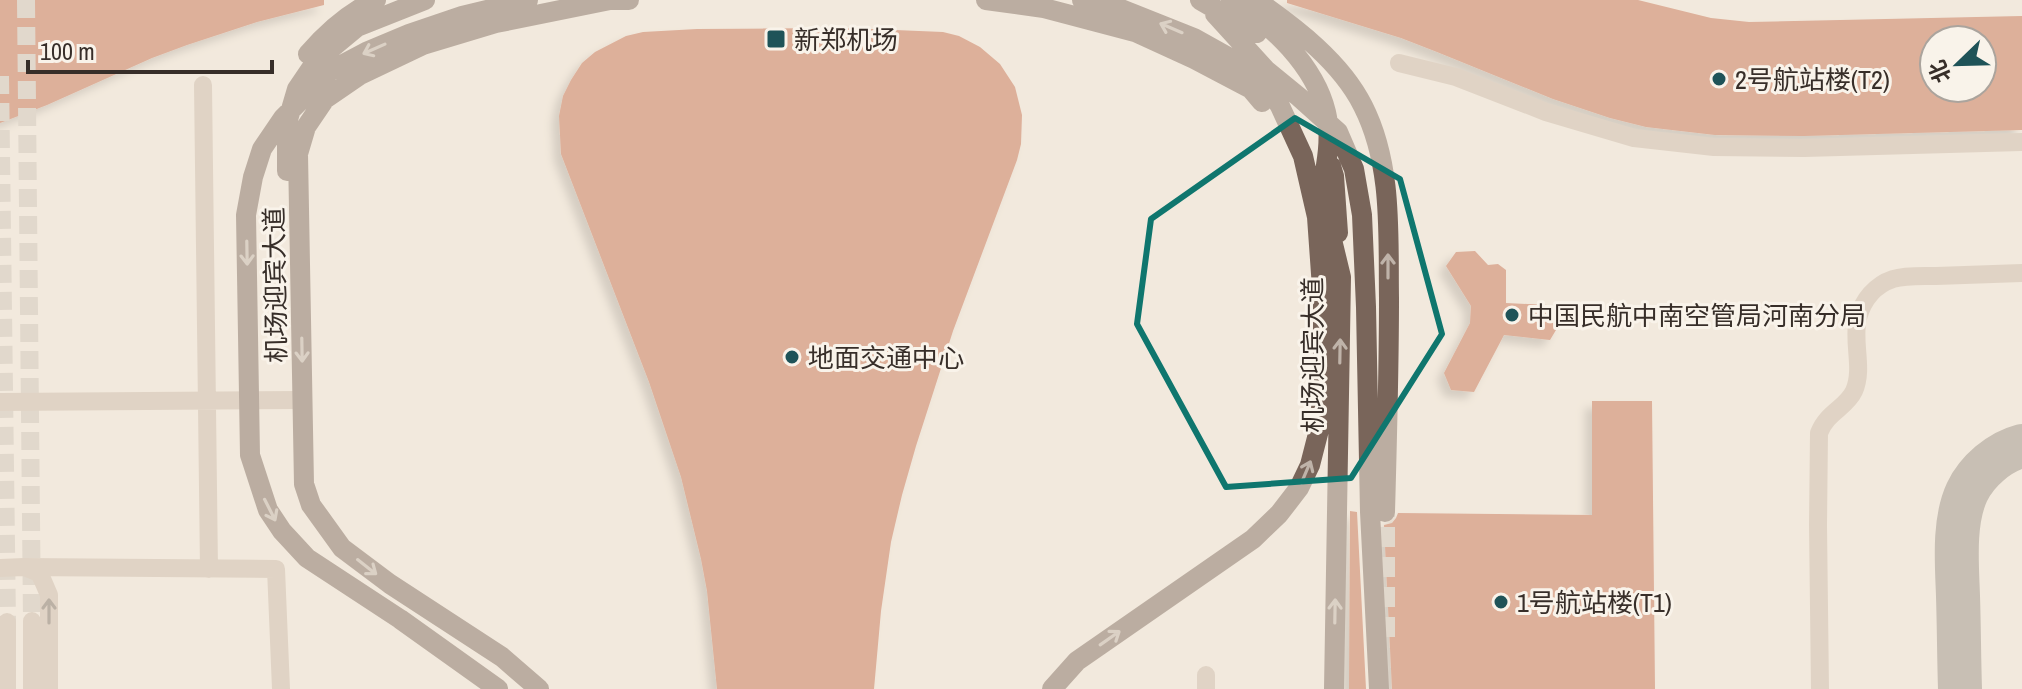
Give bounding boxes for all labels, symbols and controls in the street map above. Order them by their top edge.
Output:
one-way arrow [1159,20,1183,34]
place label: 新郑机场 [794,22,898,57]
scale bar [28,24,272,74]
north arrow [1918,24,1998,104]
marker: 新郑机场 [765,28,787,50]
text: 100 m [40,35,95,67]
one-way arrow [363,42,387,57]
text: 北 [1921,56,1958,88]
place label: 2号航站楼(T2) [1735,62,1890,97]
marker: 2号航站楼(T2) [1710,70,1728,88]
street label: 机场迎宾大道 [256,207,294,363]
one-way arrow [239,239,254,266]
one-way arrow [1380,253,1396,280]
street label: 机场迎宾大道 [1295,277,1330,433]
place label: 中国民航中南空管局河南分局 [1528,298,1866,333]
marker: 中国民航中南空管局河南分局 [1503,306,1521,324]
one-way arrow [294,336,309,363]
one-way arrow [1332,338,1347,365]
place label: 地面交通中心 [808,340,964,375]
marker: 地面交通中心 [783,348,801,366]
one-way arrow [1300,460,1314,485]
one-way arrow [263,497,278,521]
one-way arrow [356,558,377,575]
place label: 1号航站楼(T1) [1517,585,1672,620]
marker: 1号航站楼(T1) [1492,593,1510,611]
one-way arrow [41,598,57,625]
one-way arrow [1327,598,1343,625]
one-way arrow [1099,630,1120,647]

